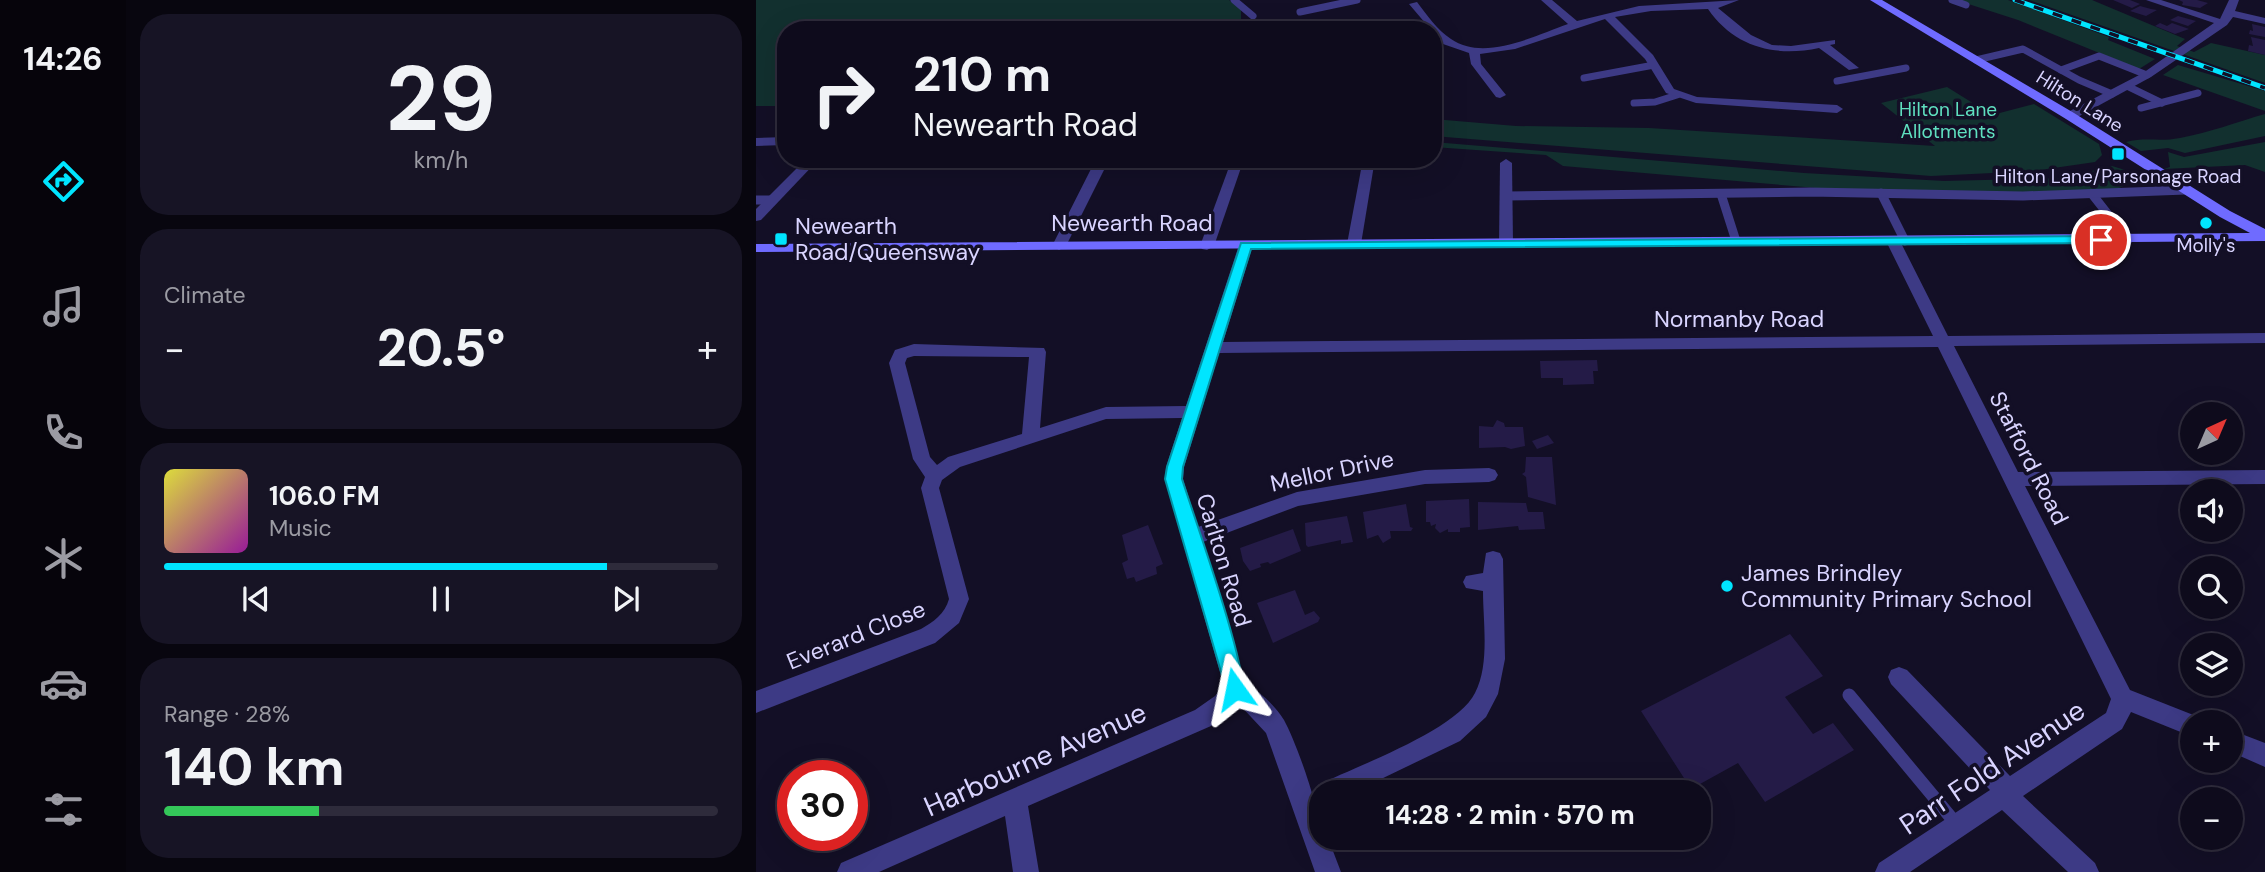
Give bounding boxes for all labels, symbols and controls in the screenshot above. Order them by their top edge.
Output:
text: 14:26 [23,38,103,80]
text: 29 [386,40,496,158]
text: 210 m [913,42,1051,106]
icon: right [798,49,889,140]
street label: Hilton Lane [2031,65,2128,138]
park label: Hilton Lane Allotments [1899,97,1997,144]
text: Newearth Road [913,104,1138,146]
text: km/h [414,145,468,175]
marker: Hilton Lane/Parsonage Road [2110,146,2126,162]
icon: directions [39,157,88,206]
place label: Hilton Lane/Parsonage Road [1994,164,2242,189]
street label: Newearth Road [1051,208,1213,238]
pin [2071,210,2131,270]
place label: Newearth Road/Queensway [795,211,981,267]
marker: Molly's [2198,215,2214,231]
icon: arrive [2082,221,2120,259]
marker: Newearth Road/Queensway [773,231,789,247]
place label: Molly's [2177,233,2235,258]
text: Climate [164,280,246,310]
icon: music [39,282,88,331]
street label: Normanby Road [1654,304,1824,334]
text: 20.5° [377,314,505,382]
text: − [164,324,185,374]
text: + [697,324,718,374]
street label: Stafford Road [1983,386,2075,530]
north arrow [2180,402,2244,466]
map controls [2180,402,2243,850]
icon: phone [39,408,88,457]
street label: Mellor Drive [1268,443,1396,499]
text: 106.0 FM [269,479,380,513]
button: sound [2180,479,2243,542]
street label: Carlton Road [1190,490,1258,630]
text: Music [269,513,332,543]
icon: climate [39,534,88,583]
button: search [2180,556,2243,619]
place label: James Brindley Community Primary School [1741,558,2032,614]
marker: James Brindley Community Primary School [1719,578,1735,594]
icon: previous [237,580,275,618]
icon: pause [422,580,460,618]
icon: next [607,580,645,618]
street label: Everard Close [782,594,930,676]
button: layers [2180,633,2243,696]
position arrow [1198,652,1272,726]
icon: car [39,659,88,708]
street label: Parr Fold Avenue [1892,692,2092,843]
street label: Harbourne Avenue [918,694,1152,825]
text: Range · 28% [164,699,290,729]
button: + [2180,710,2243,773]
text: 140 km [164,733,345,801]
speed limit sign: 30 [777,760,868,851]
icon: filters [39,785,88,834]
button: − [2180,787,2243,850]
text: 14:28 · 2 min · 570 m [1385,798,1635,832]

